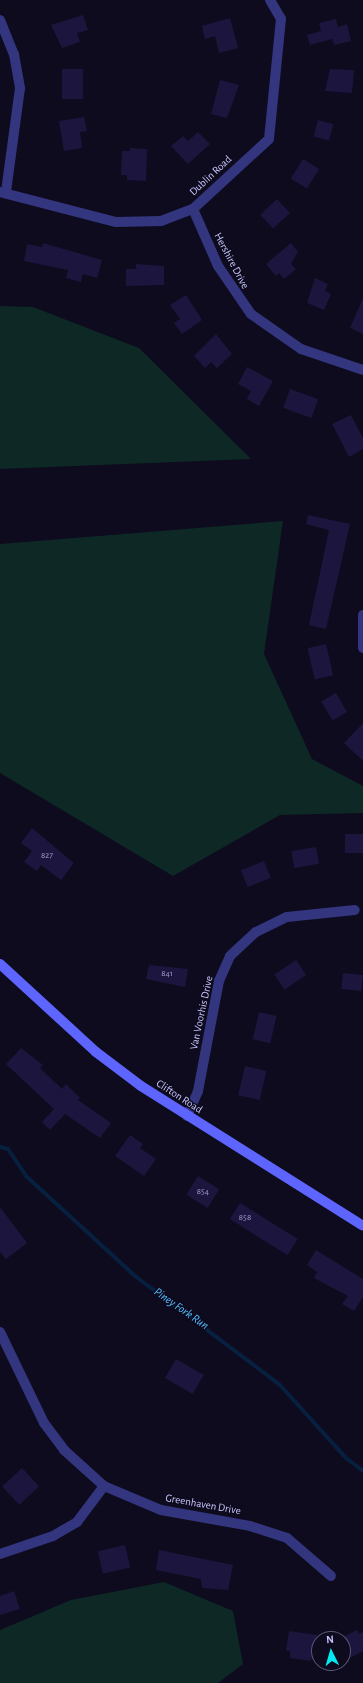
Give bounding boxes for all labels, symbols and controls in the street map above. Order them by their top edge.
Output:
street label: Dublin Road [187,153,235,199]
street label: Hershire Drive [211,231,251,291]
house number: 827 [41,851,53,861]
house number: 841 [161,969,173,979]
street label: Van Voorhis Drive [188,975,216,1051]
street label: Clifton Road [153,1077,205,1117]
house number: 854 [197,1187,209,1197]
house number: 858 [239,1213,251,1223]
water label: Piney Fork Run [151,1285,211,1333]
street label: Greenhaven Drive [164,1492,242,1518]
north arrow [311,1631,351,1671]
text: N [326,1634,334,1645]

